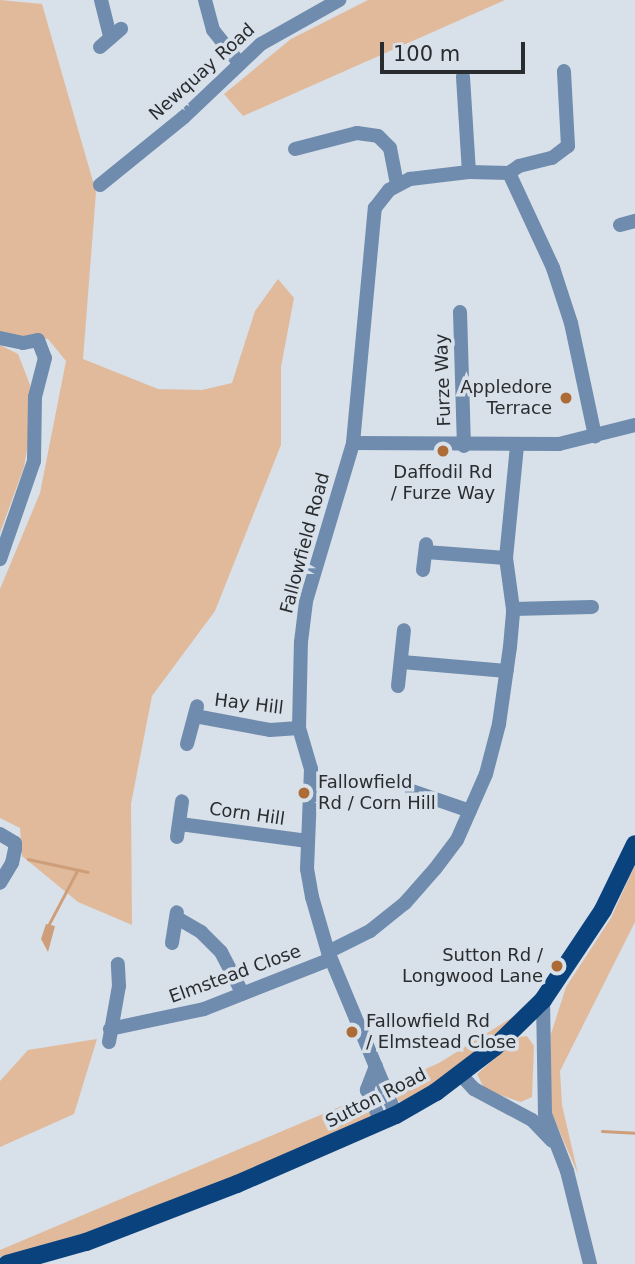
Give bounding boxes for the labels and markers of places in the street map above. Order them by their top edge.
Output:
place label: Appledore Terrace [460,377,552,420]
marker: Appledore Terrace [558,390,574,406]
marker: Daffodil Rd / Furze Way [435,443,451,459]
place label: Daffodil Rd / Furze Way [391,462,495,504]
place label: Fallowfield Rd / Corn Hill [318,772,436,814]
marker: Fallowfield Rd / Corn Hill [296,785,312,801]
place label: Sutton Rd / Longwood Lane [402,945,543,988]
marker: Sutton Rd / Longwood Lane [549,958,565,974]
place label: Fallowfield Rd / Elmstead Close [366,1011,516,1054]
marker: Fallowfield Rd / Elmstead Close [344,1024,360,1040]

